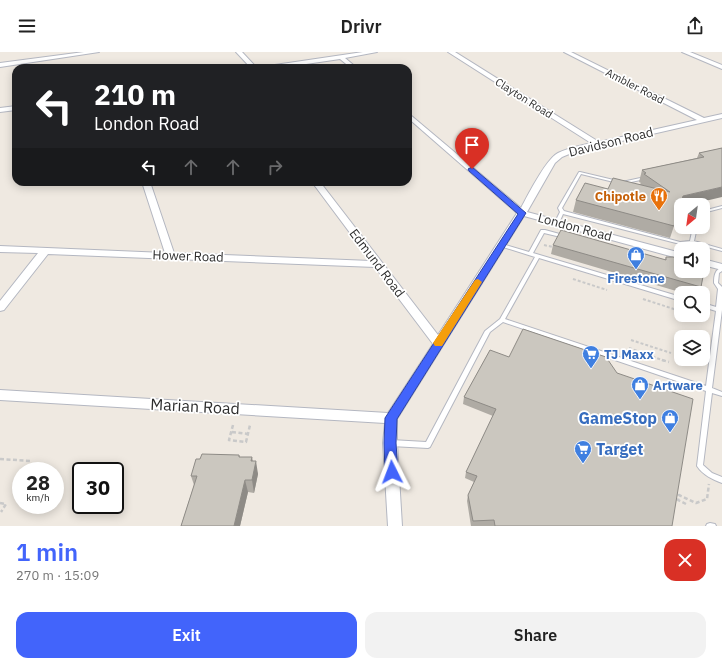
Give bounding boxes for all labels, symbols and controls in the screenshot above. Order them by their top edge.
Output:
icon: menu [16,15,38,37]
text: Drivr [341,15,381,38]
icon: share [684,15,706,37]
street label: Ambler Road [603,65,667,107]
street label: Clayton Road [493,75,555,121]
text: 210 m [94,76,176,113]
icon: left [28,80,80,132]
text: London Road [94,112,200,135]
street label: Davidson Road [567,123,655,161]
pin [455,128,489,169]
icon: arrive [461,134,483,156]
icon: left [138,156,160,178]
icon: ahead [180,156,202,178]
icon: ahead [222,156,244,178]
icon: right [264,156,286,178]
restaurant icon: Chipotle [649,186,669,211]
place label: Chipotle [595,188,646,205]
north arrow [674,198,710,234]
map controls [674,198,710,366]
street label: London Road [536,209,614,245]
street label: Edmund Road [346,225,408,301]
button: sound [674,242,710,278]
shop icon: Firestone [626,245,646,270]
street label: Hower Road [152,246,224,266]
place label: Firestone [607,270,665,287]
button: search [674,286,710,322]
button: layers [674,330,710,366]
supermarket icon: TJ Maxx [581,344,601,369]
place label: TJ Maxx [604,346,655,363]
shop icon: Artware [630,375,650,400]
place label: Artware [653,377,703,394]
street label: Marian Road [150,394,240,418]
place label: GameStop [579,408,657,428]
shop icon: GameStop [660,408,680,433]
supermarket icon: Target [573,439,593,464]
place label: Target [596,439,643,459]
position arrow [371,451,413,493]
speed limit sign: 30 [72,462,124,514]
text: 28 [26,469,50,496]
text: km/h [26,491,50,504]
text: 1 min [16,536,78,568]
button: close [664,539,706,581]
text: 270 m · 15:09 [16,567,99,584]
button: Exit [16,612,357,658]
button: Share [365,612,706,658]

